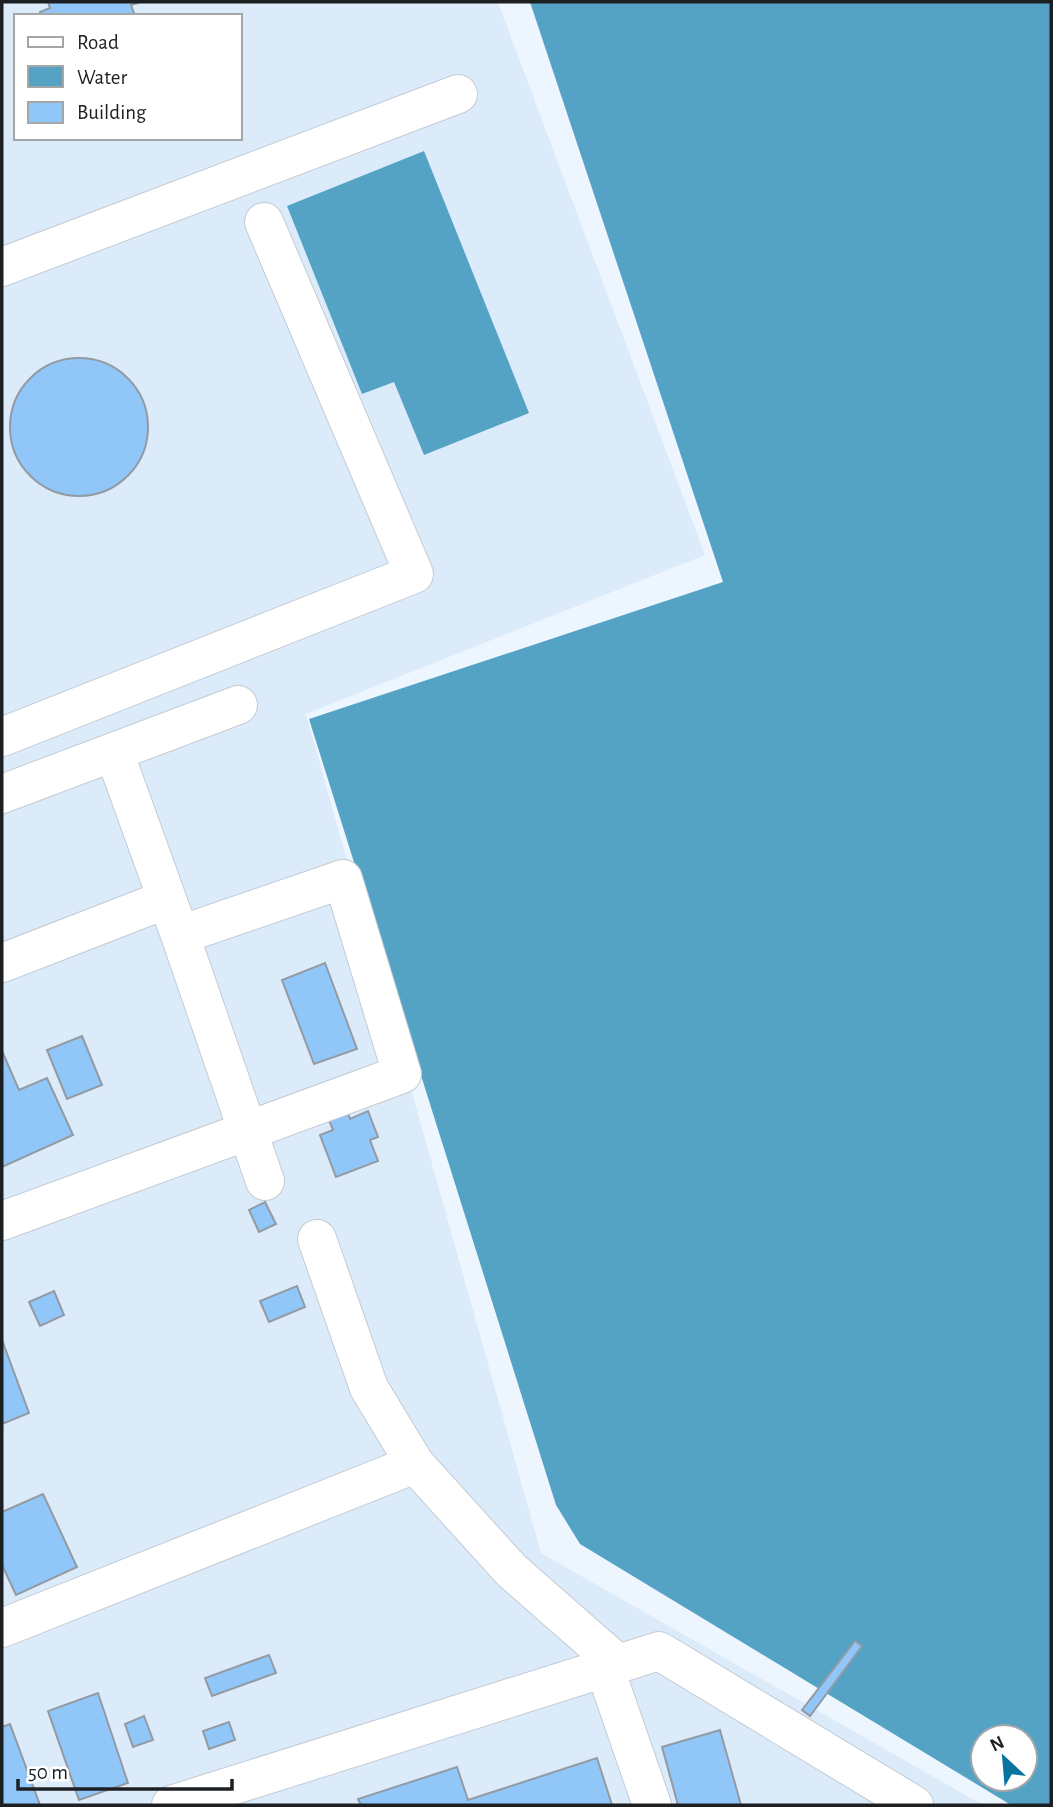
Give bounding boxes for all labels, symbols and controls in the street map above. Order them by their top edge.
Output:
legend [14,14,242,140]
text: Road [77,32,119,53]
text: Water [77,67,127,88]
text: Building [77,102,147,123]
north arrow [969,1723,1039,1793]
text: N [987,1733,1007,1756]
scale bar [18,1748,231,1792]
text: 50 m [28,1762,68,1783]

